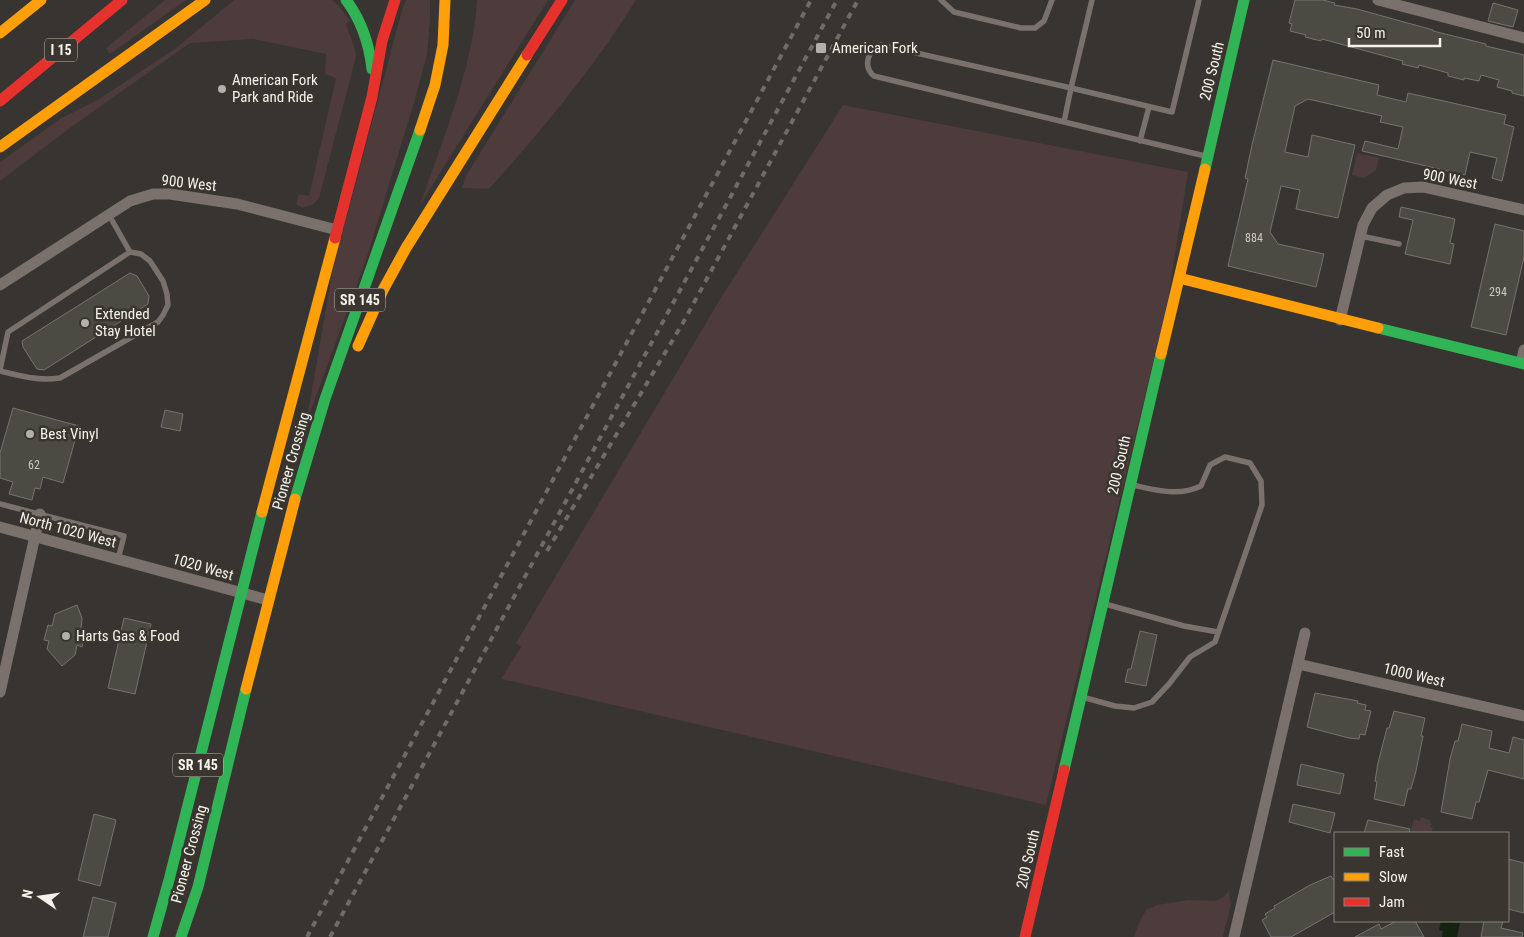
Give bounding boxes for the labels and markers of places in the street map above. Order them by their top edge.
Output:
place label: American Fork [832,39,918,57]
marker: American Fork [814,41,828,55]
place label: American Fork Park and Ride [232,71,318,106]
marker: American Fork Park and Ride [216,83,228,95]
place label: Extended Stay Hotel [95,305,156,340]
marker: Extended Stay Hotel [79,317,91,329]
place label: Best Vinyl [40,425,99,443]
marker: Best Vinyl [24,428,36,440]
place label: Harts Gas & Food [76,627,180,645]
marker: Harts Gas & Food [60,630,72,642]

